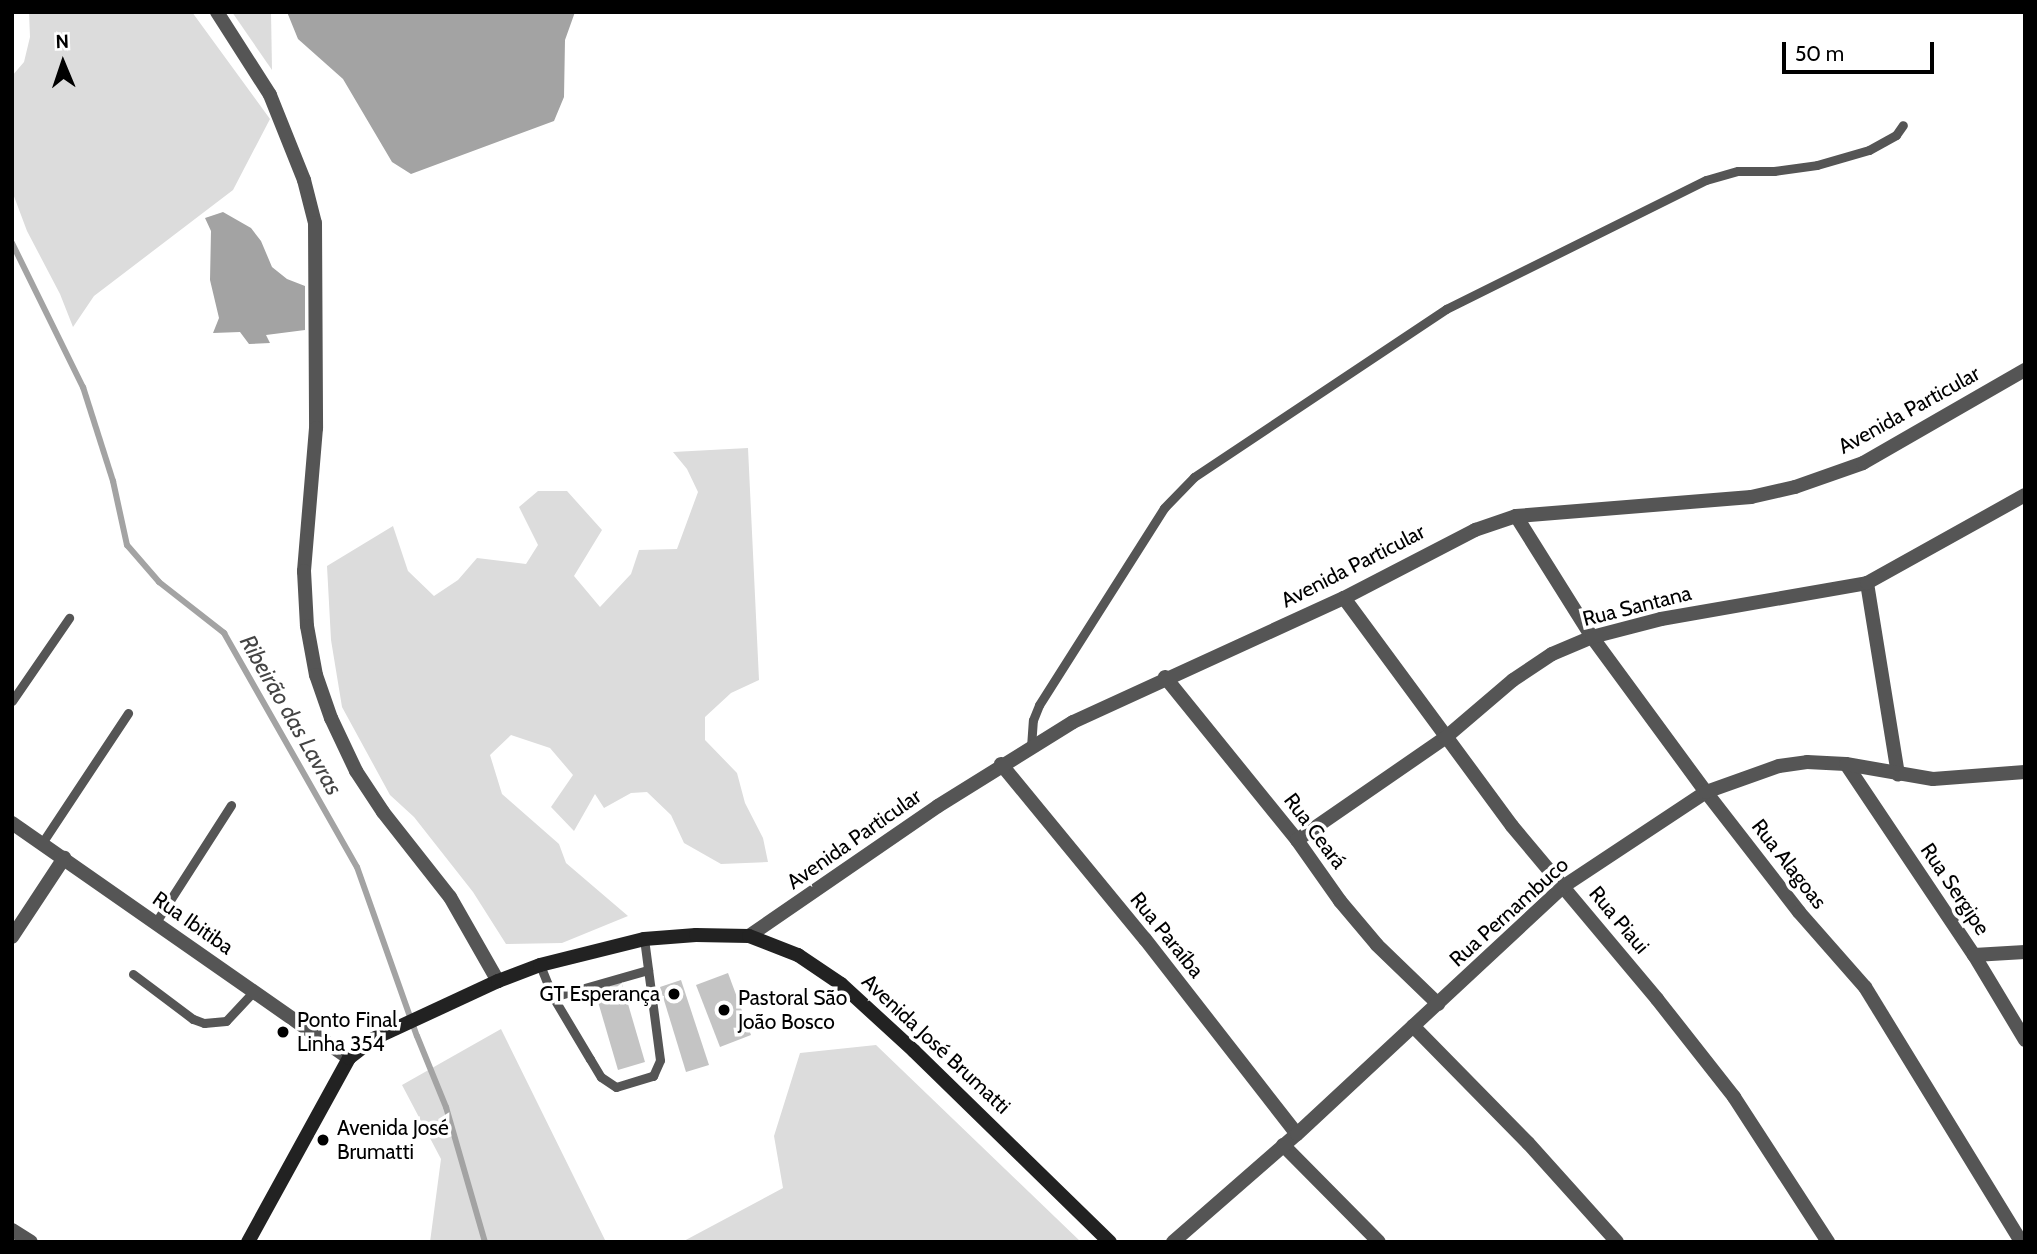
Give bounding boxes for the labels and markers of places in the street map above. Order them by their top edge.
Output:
place label: GT Esperança [539,981,660,1007]
place label: Pastoral São João Bosco [738,985,847,1035]
marker: GT Esperança [666,986,682,1002]
marker: Pastoral São João Bosco [716,1002,732,1018]
place label: Ponto Final Linha 354 [297,1007,397,1057]
marker: Ponto Final Linha 354 [275,1024,291,1040]
place label: Avenida José Brumatti [337,1115,449,1165]
marker: Avenida José Brumatti [315,1132,331,1148]

